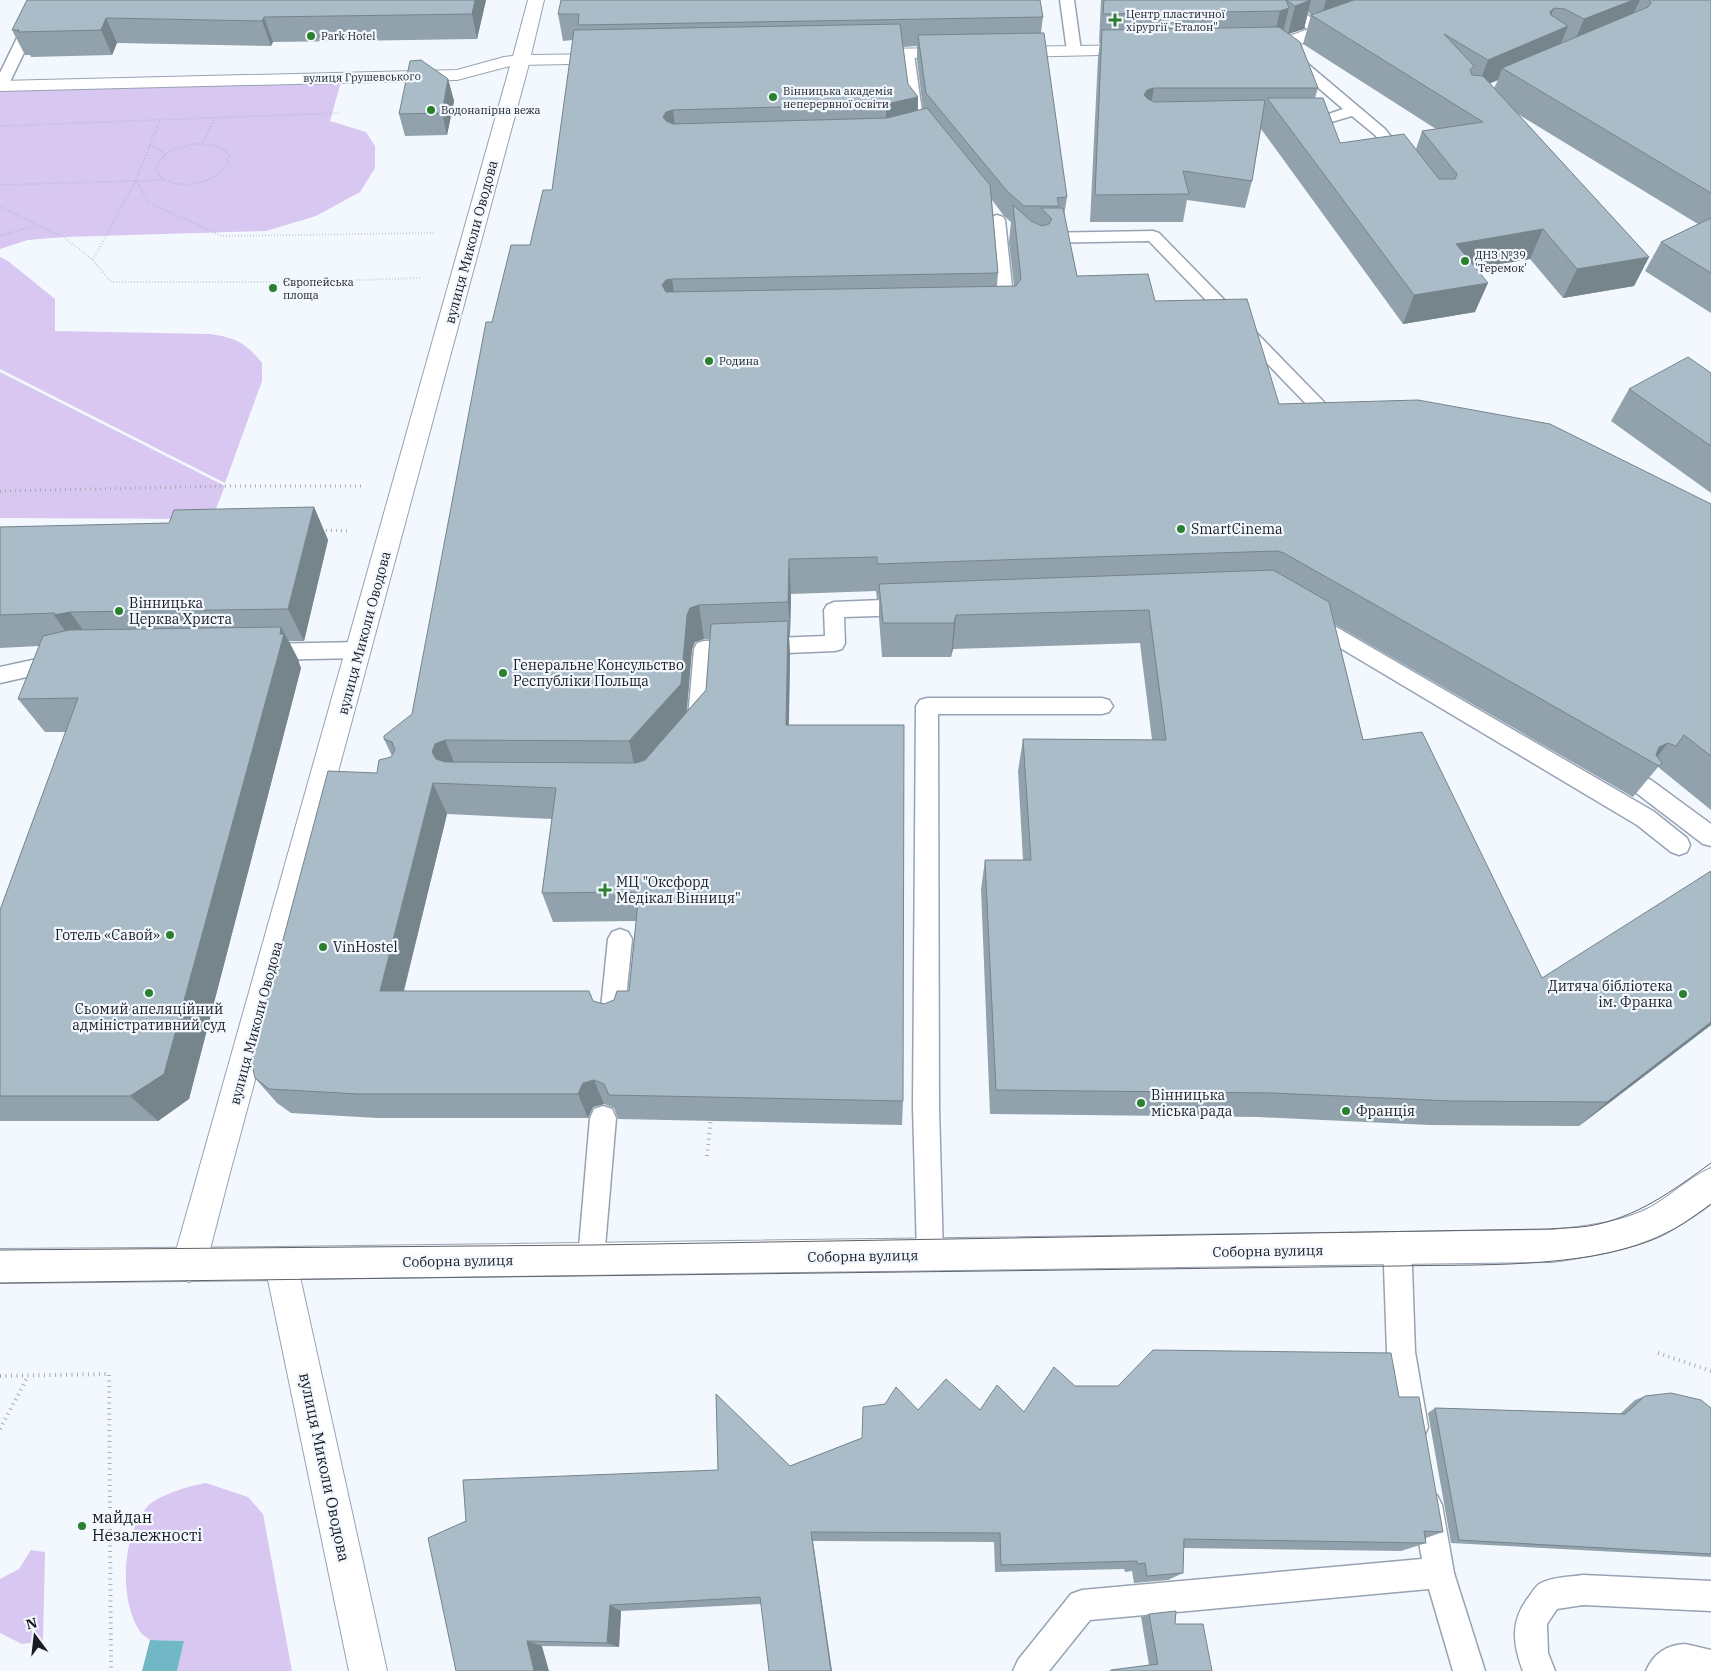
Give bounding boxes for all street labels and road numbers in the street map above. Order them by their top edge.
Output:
street label: вулиця Грушевського [303,69,421,85]
street label: вулиця Миколи Оводова [440,158,502,326]
street label: вулиця Миколи Оводова [333,549,395,717]
street label: вулиця Миколи Оводова [225,939,287,1107]
street label: Соборна вулиця [1212,1241,1324,1261]
street label: Соборна вулиця [807,1246,919,1266]
street label: Соборна вулиця [402,1251,514,1271]
street label: вулиця Миколи Оводова [295,1371,355,1564]

